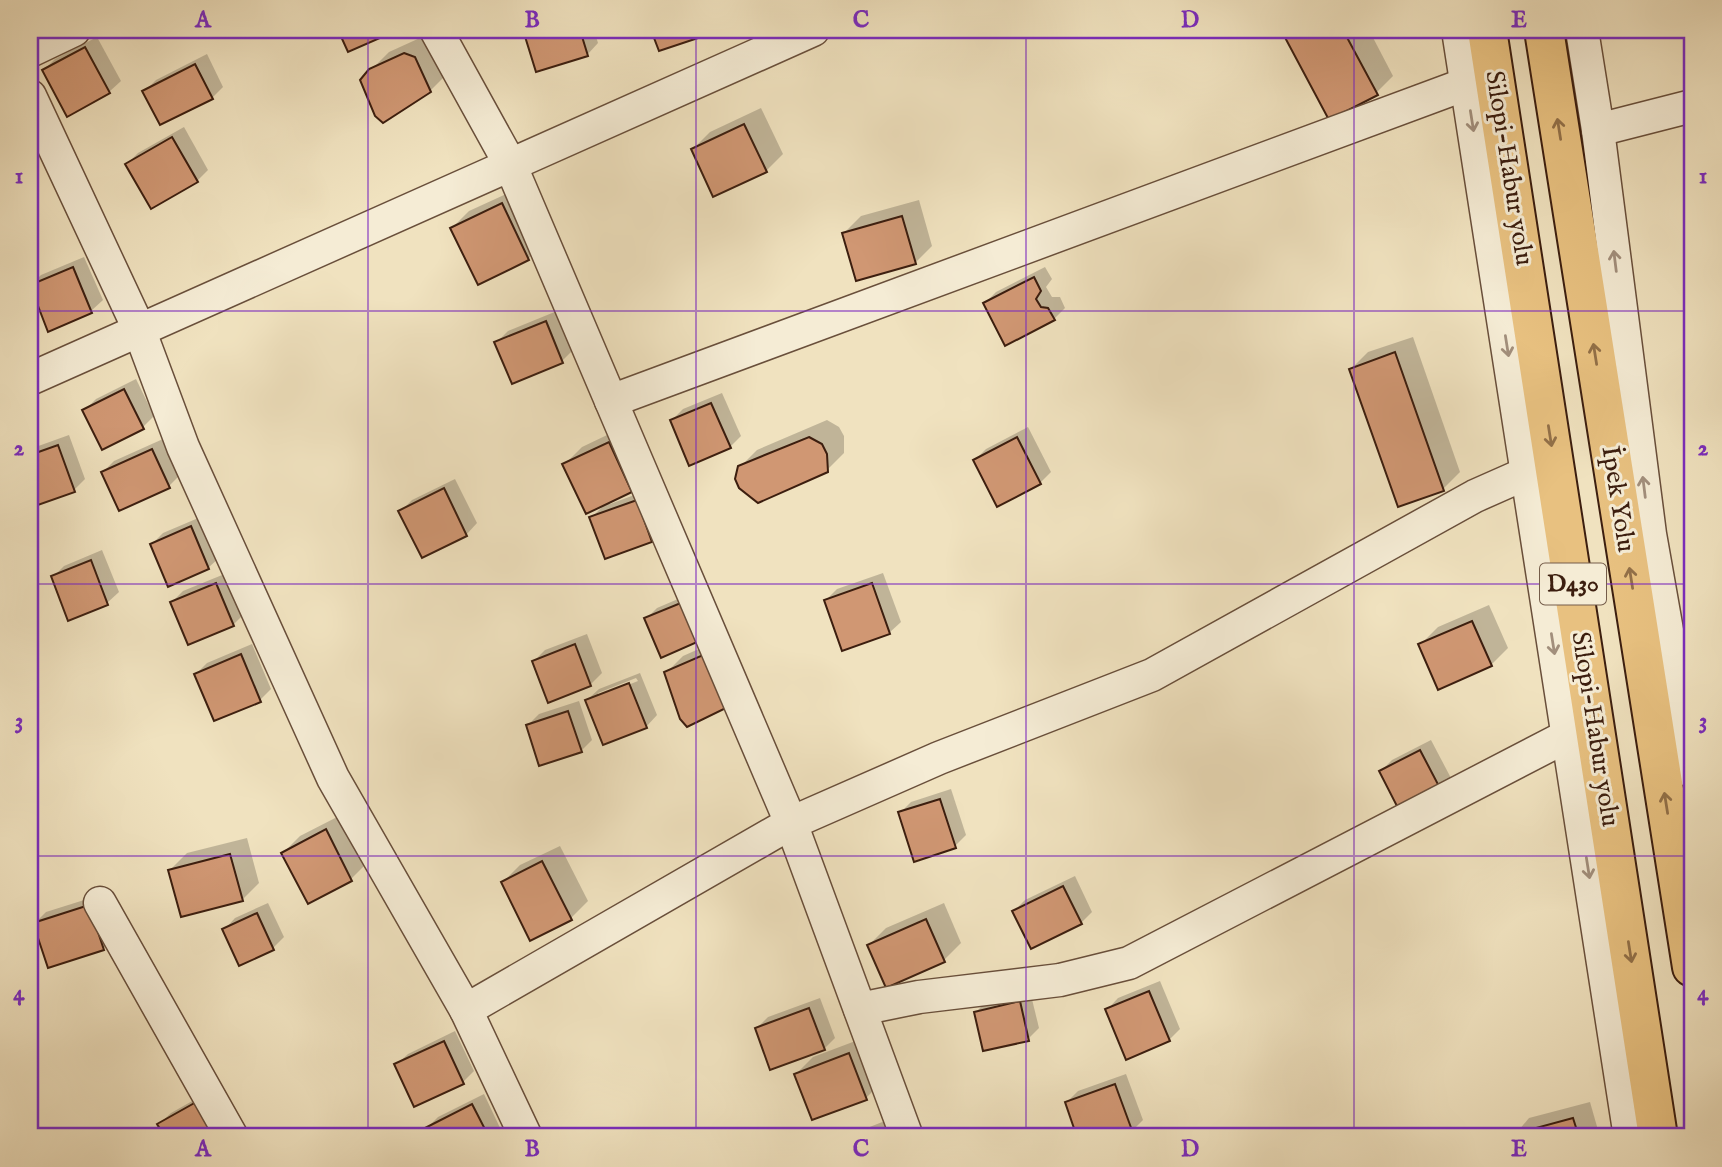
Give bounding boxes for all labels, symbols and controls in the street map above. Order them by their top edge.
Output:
text: A [194,6,212,35]
text: B [524,6,540,35]
text: C [853,6,870,35]
text: D [1181,6,1199,35]
text: E [1511,6,1527,35]
street label: Silopi-Habur yolu [1477,68,1541,268]
one-way arrow [1466,110,1479,132]
one-way arrow [1553,118,1566,141]
text: 1 [15,162,23,191]
text: 1 [1699,162,1707,191]
one-way arrow [1609,250,1622,273]
one-way arrow [1501,334,1514,357]
one-way arrow [1588,343,1601,366]
one-way arrow [1544,424,1557,447]
text: 2 [14,434,25,463]
text: 2 [1698,434,1709,463]
street label: İpek Yolu [1593,443,1643,555]
one-way arrow [1637,476,1650,499]
road number: D430 [1540,564,1606,604]
one-way arrow [1624,568,1637,590]
street label: Silopi-Habur yolu [1563,629,1627,829]
one-way arrow [1547,632,1560,655]
text: 3 [15,707,23,736]
text: 3 [1699,707,1707,736]
one-way arrow [1659,792,1672,815]
one-way arrow [1582,857,1595,879]
one-way arrow [1624,940,1637,962]
text: 4 [13,979,25,1008]
text: 4 [1697,979,1709,1008]
text: A [194,1135,212,1164]
text: B [524,1135,540,1164]
text: C [853,1135,870,1164]
text: D [1181,1135,1199,1164]
text: E [1511,1135,1527,1164]

